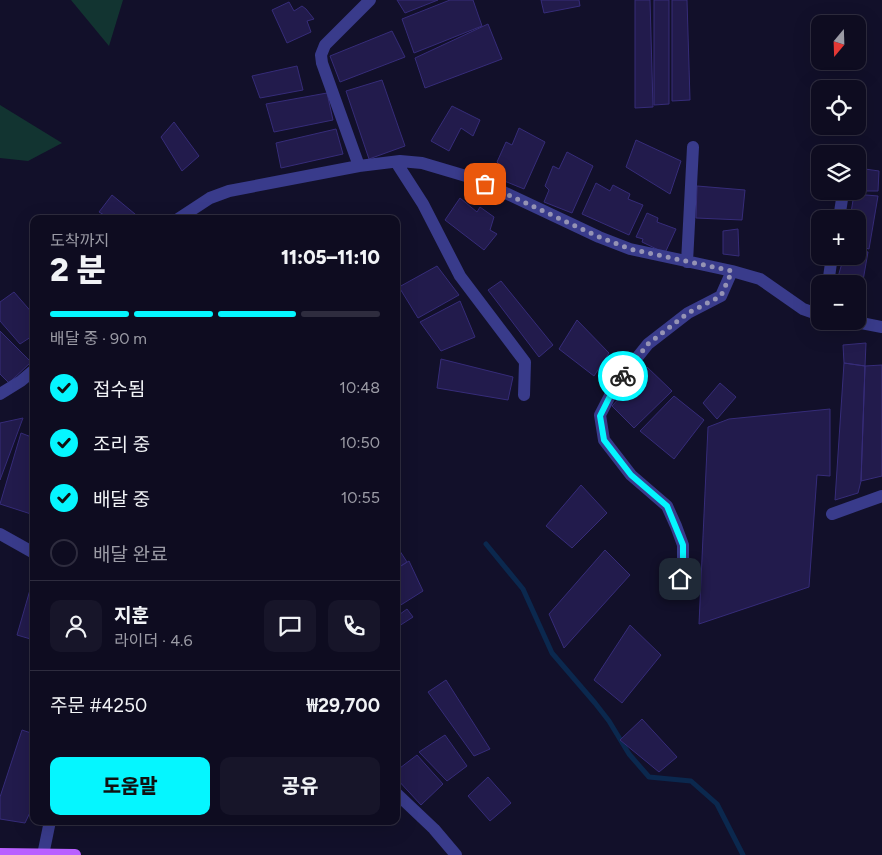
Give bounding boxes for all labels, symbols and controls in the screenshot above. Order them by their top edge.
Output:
north arrow [811,15,866,70]
map controls [811,15,866,330]
button: locate [811,80,866,135]
button: layers [811,145,866,200]
pin [464,163,506,205]
icon: bag [471,170,499,198]
button: + [811,210,866,265]
text: 도착까지 [50,231,109,250]
text: 11:05–11:10 [281,246,380,269]
text: 2 분 [50,251,106,289]
button: − [811,275,866,330]
text: 배달 중 · 90 m [50,329,147,348]
courier [598,351,648,401]
icon: bike [609,362,637,390]
icon: check [50,374,78,402]
text: 접수됨 [93,378,145,401]
text: 10:48 [339,378,380,397]
icon: check [50,429,78,457]
text: 조리 중 [93,433,150,456]
text: 10:50 [340,433,380,452]
icon: check [50,484,78,512]
text: 배달 중 [93,488,150,511]
text: 10:55 [341,488,380,507]
text: 배달 완료 [93,543,168,566]
pin [659,558,701,600]
icon: home [666,565,694,593]
button: person [50,600,102,652]
button: chat [264,600,316,652]
button: phone [328,600,380,652]
text: 지훈 [114,604,149,627]
text: 라이더 · 4.6 [114,631,192,650]
text: 주문 #4250 [50,694,147,717]
text: ₩29,700 [307,694,380,717]
button: 도움말 [50,757,210,815]
button: 공유 [220,757,380,815]

